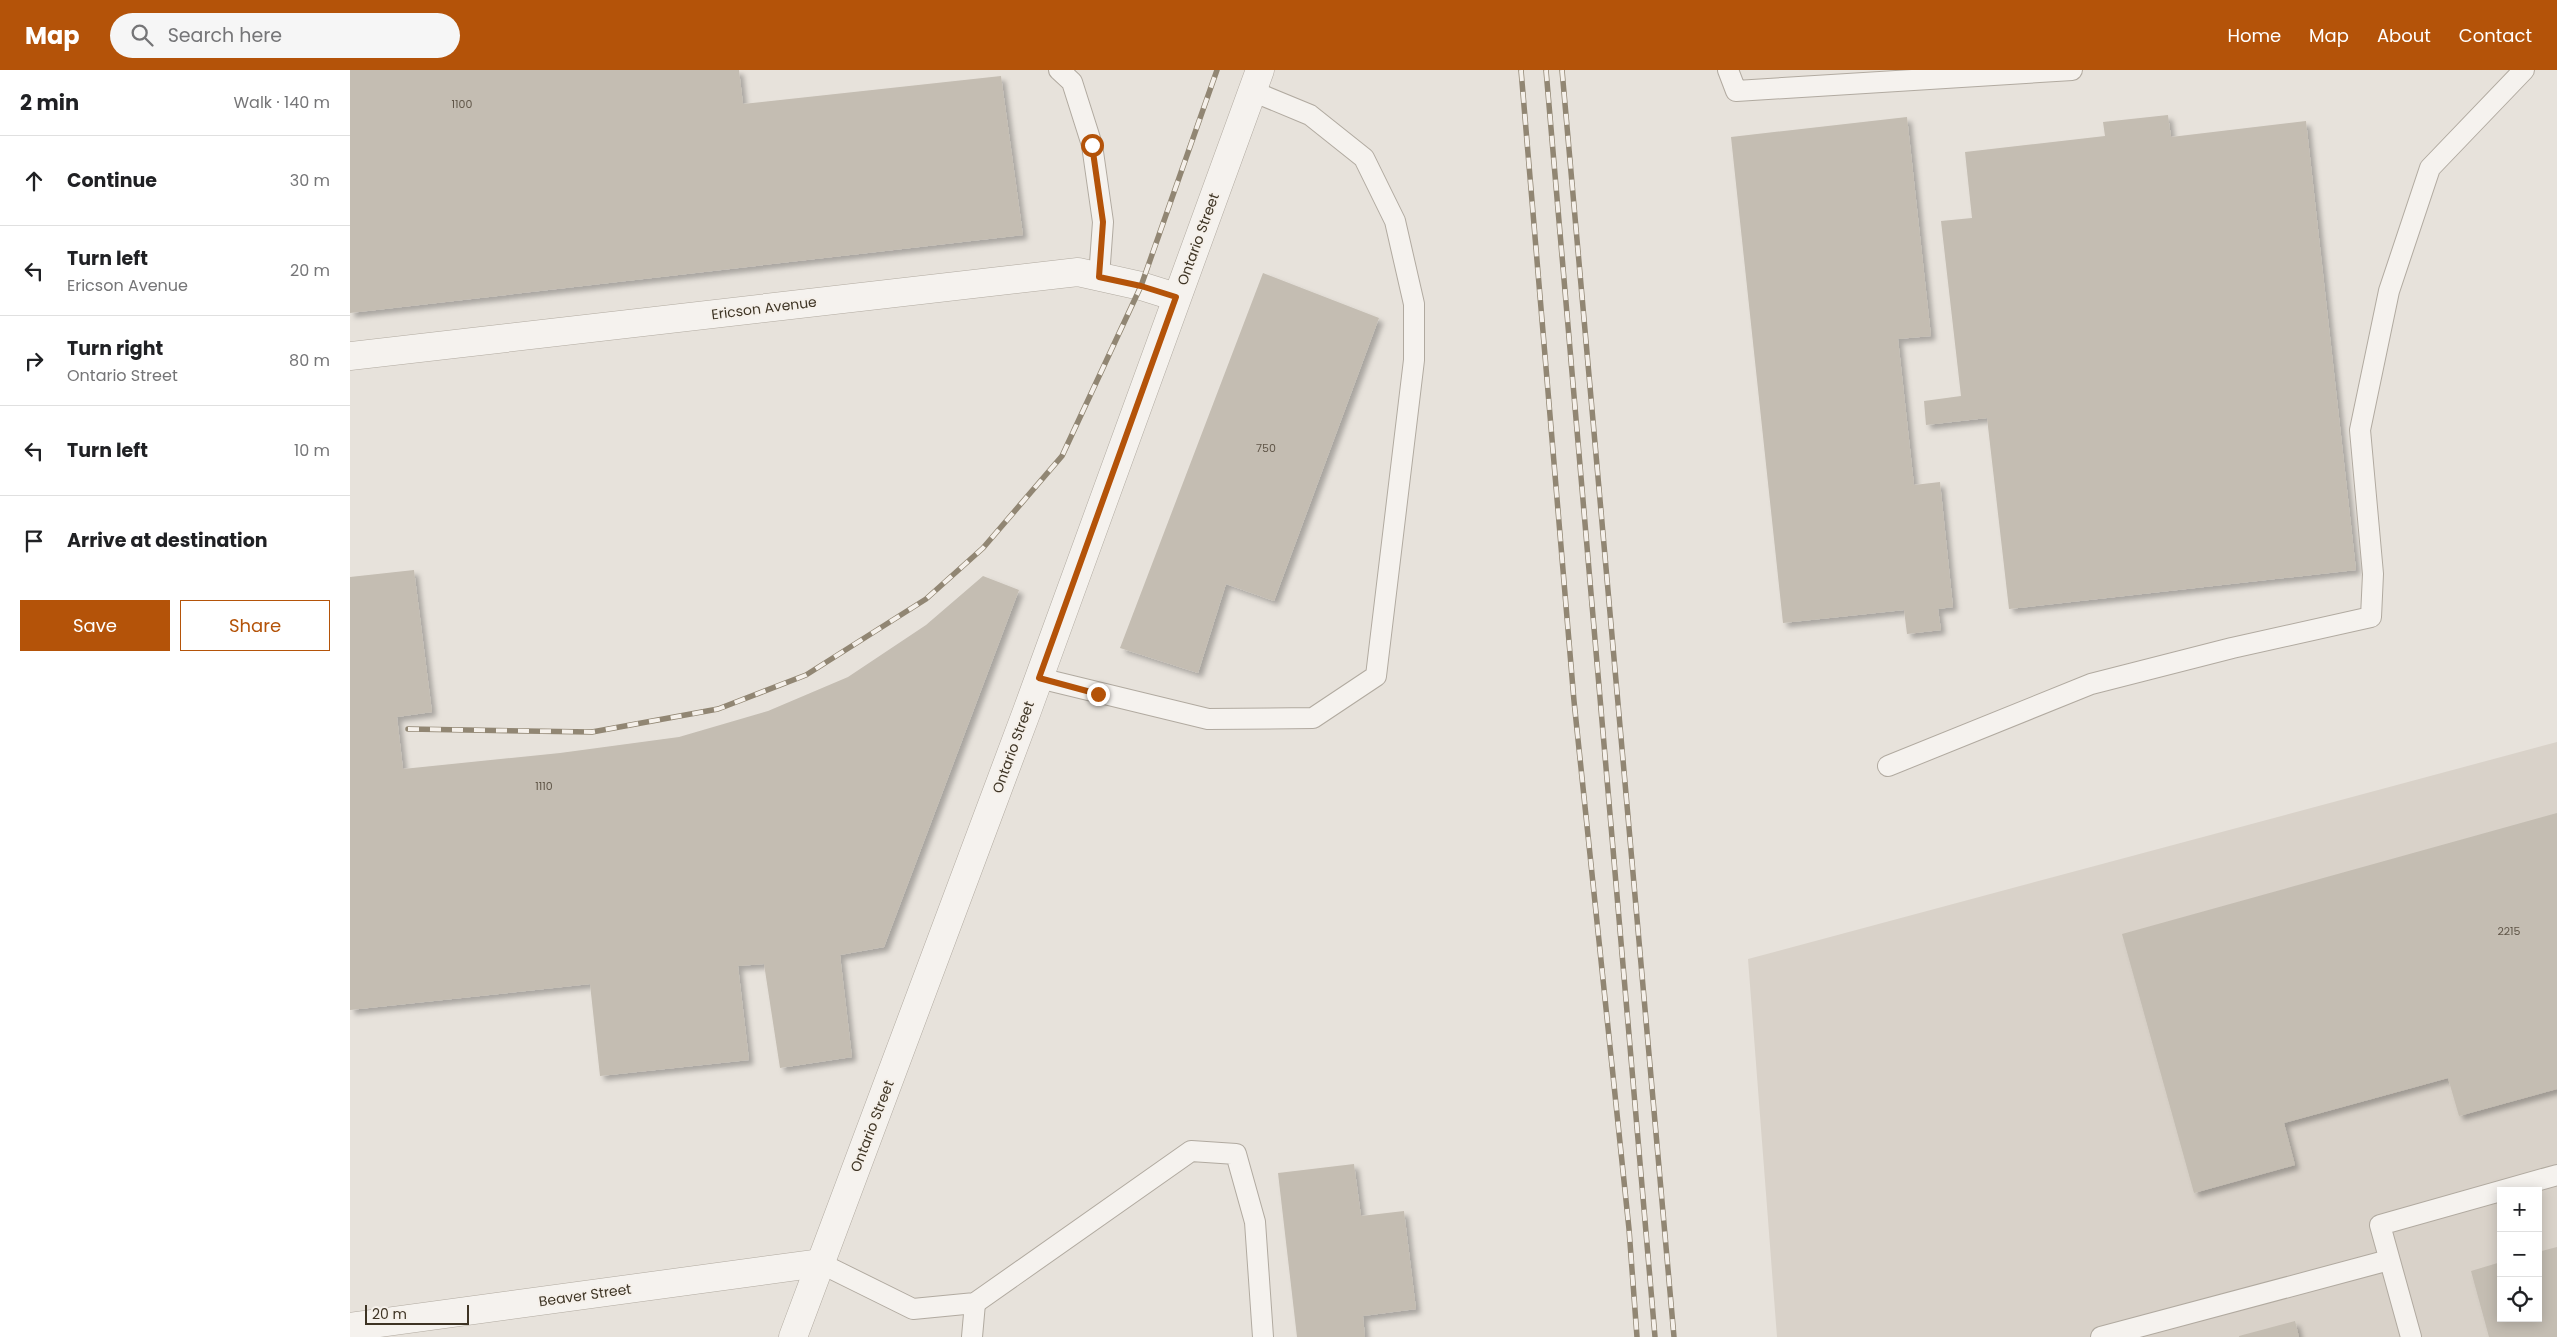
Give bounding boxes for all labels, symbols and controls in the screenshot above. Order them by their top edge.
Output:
search box [110,13,460,58]
text: Map [25,19,80,52]
icon: search [128,21,156,49]
text: Search here [168,22,282,49]
text: Home [2227,23,2281,48]
text: Map [2309,23,2349,48]
text: About [2377,23,2431,48]
text: Contact [2459,23,2532,48]
text: 2 min [20,88,79,117]
text: Walk · 140 m [233,91,330,114]
house number: 1100 [452,96,473,112]
route start [1081,134,1104,157]
icon: ahead [20,167,48,195]
text: Continue [67,167,157,194]
text: 30 m [290,169,330,192]
street label: Ontario Street [1172,190,1224,288]
text: Turn left [67,245,148,272]
icon: left [20,257,48,285]
text: 20 m [290,259,330,282]
text: Ericson Avenue [67,274,188,297]
street label: Ericson Avenue [710,292,818,324]
text: Turn right [67,335,163,362]
icon: right [20,347,48,375]
text: 80 m [289,349,330,372]
text: Ontario Street [67,364,178,387]
icon: left [20,437,48,465]
text: Turn left [67,437,148,464]
text: 10 m [294,439,330,462]
house number: 750 [1256,440,1276,456]
icon: arrive [20,527,48,555]
text: Arrive at destination [67,527,268,554]
button: Save [20,600,170,651]
button: Share [180,600,330,651]
route end [1087,683,1110,706]
street label: Ontario Street [987,698,1039,796]
house number: 1110 [535,778,553,794]
house number: 2215 [2497,923,2521,939]
street label: Ontario Street [845,1077,899,1175]
map controls [2497,1187,2542,1322]
button: + [2497,1187,2542,1232]
button: − [2497,1232,2542,1277]
button: locate [2497,1277,2542,1322]
street label: Beaver Street [537,1279,633,1311]
scale bar [365,1302,469,1325]
text: 20 m [372,1304,407,1324]

